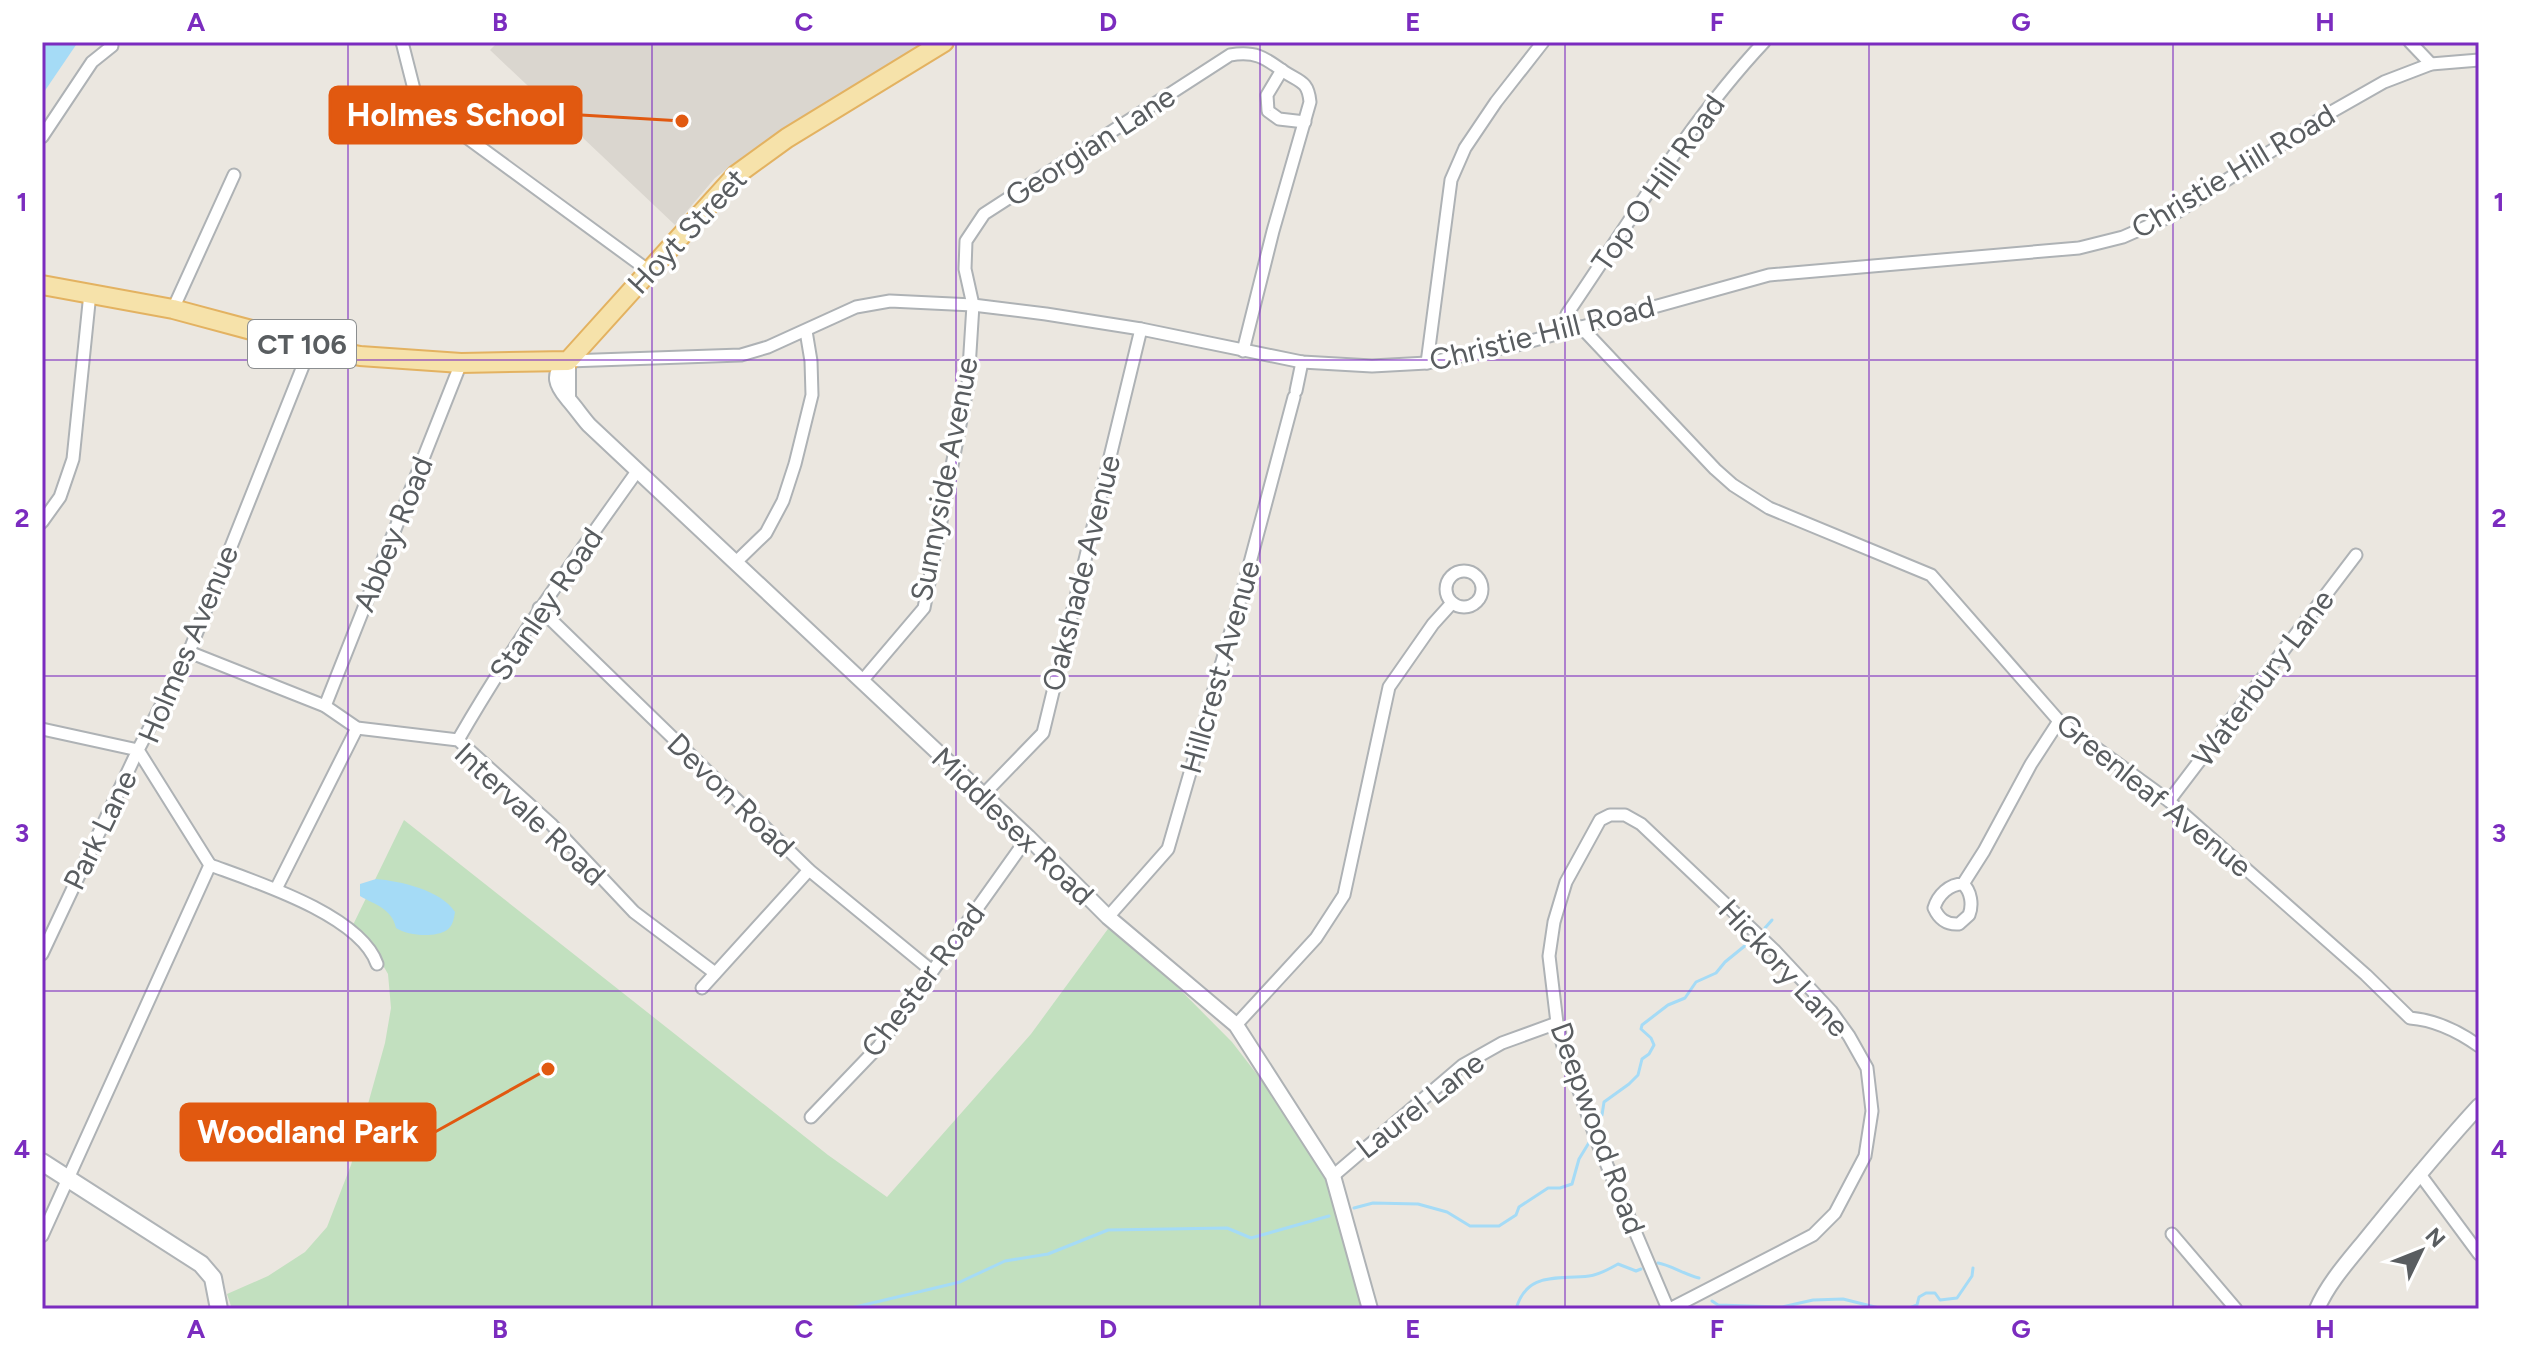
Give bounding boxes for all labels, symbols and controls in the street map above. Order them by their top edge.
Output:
text: A [187,6,206,38]
text: B [492,6,508,38]
text: C [795,6,814,38]
text: D [1099,6,1117,38]
text: E [1405,6,1421,38]
text: F [1710,6,1724,38]
text: G [2011,6,2031,38]
text: H [2315,6,2335,38]
street label: Georgian Lane [998,77,1182,215]
callout: Holmes School [330,87,581,143]
street label: Top O Hill Road [1583,88,1733,278]
text: Holmes School [347,96,565,134]
street label: Christie Hill Road [2125,96,2341,246]
street label: Hoyt Street [620,161,754,301]
text: 1 [17,186,27,218]
text: 1 [2494,186,2504,218]
street label: Christie Hill Road [1426,287,1658,379]
road number: CT 106 [248,320,356,368]
street label: Sunnyside Avenue [902,354,986,604]
street label: Abbey Road [345,451,441,617]
street label: Oakshade Avenue [1034,451,1128,695]
text: 2 [14,502,30,534]
text: 2 [2491,502,2507,534]
street label: Stanley Road [481,520,611,688]
street label: Holmes Avenue [130,540,246,748]
street label: Hillcrest Avenue [1172,556,1268,778]
street label: Waterbury Lane [2184,582,2342,774]
street label: Greenleaf Avenue [2049,705,2259,885]
street label: Devon Road [660,725,802,865]
street label: Intervale Road [447,735,613,893]
street label: Middlesex Road [924,739,1102,913]
street label: Park Lane [55,764,145,896]
text: 3 [15,817,29,849]
text: 3 [2492,817,2506,849]
street label: Hickory Lane [1711,891,1857,1045]
street label: Chester Road [853,896,993,1064]
street label: Deepwood Road [1543,1017,1653,1239]
street label: Laurel Lane [1349,1044,1491,1166]
callout: Woodland Park [181,1104,435,1160]
text: Woodland Park [197,1113,420,1151]
text: 4 [14,1133,30,1165]
text: 4 [2491,1133,2507,1165]
north arrow [2381,1211,2461,1291]
text: N [2420,1222,2451,1253]
text: A [187,1313,206,1345]
text: B [492,1313,508,1345]
text: C [795,1313,814,1345]
text: D [1099,1313,1117,1345]
text: E [1405,1313,1421,1345]
text: F [1710,1313,1724,1345]
text: G [2011,1313,2031,1345]
text: H [2315,1313,2335,1345]

